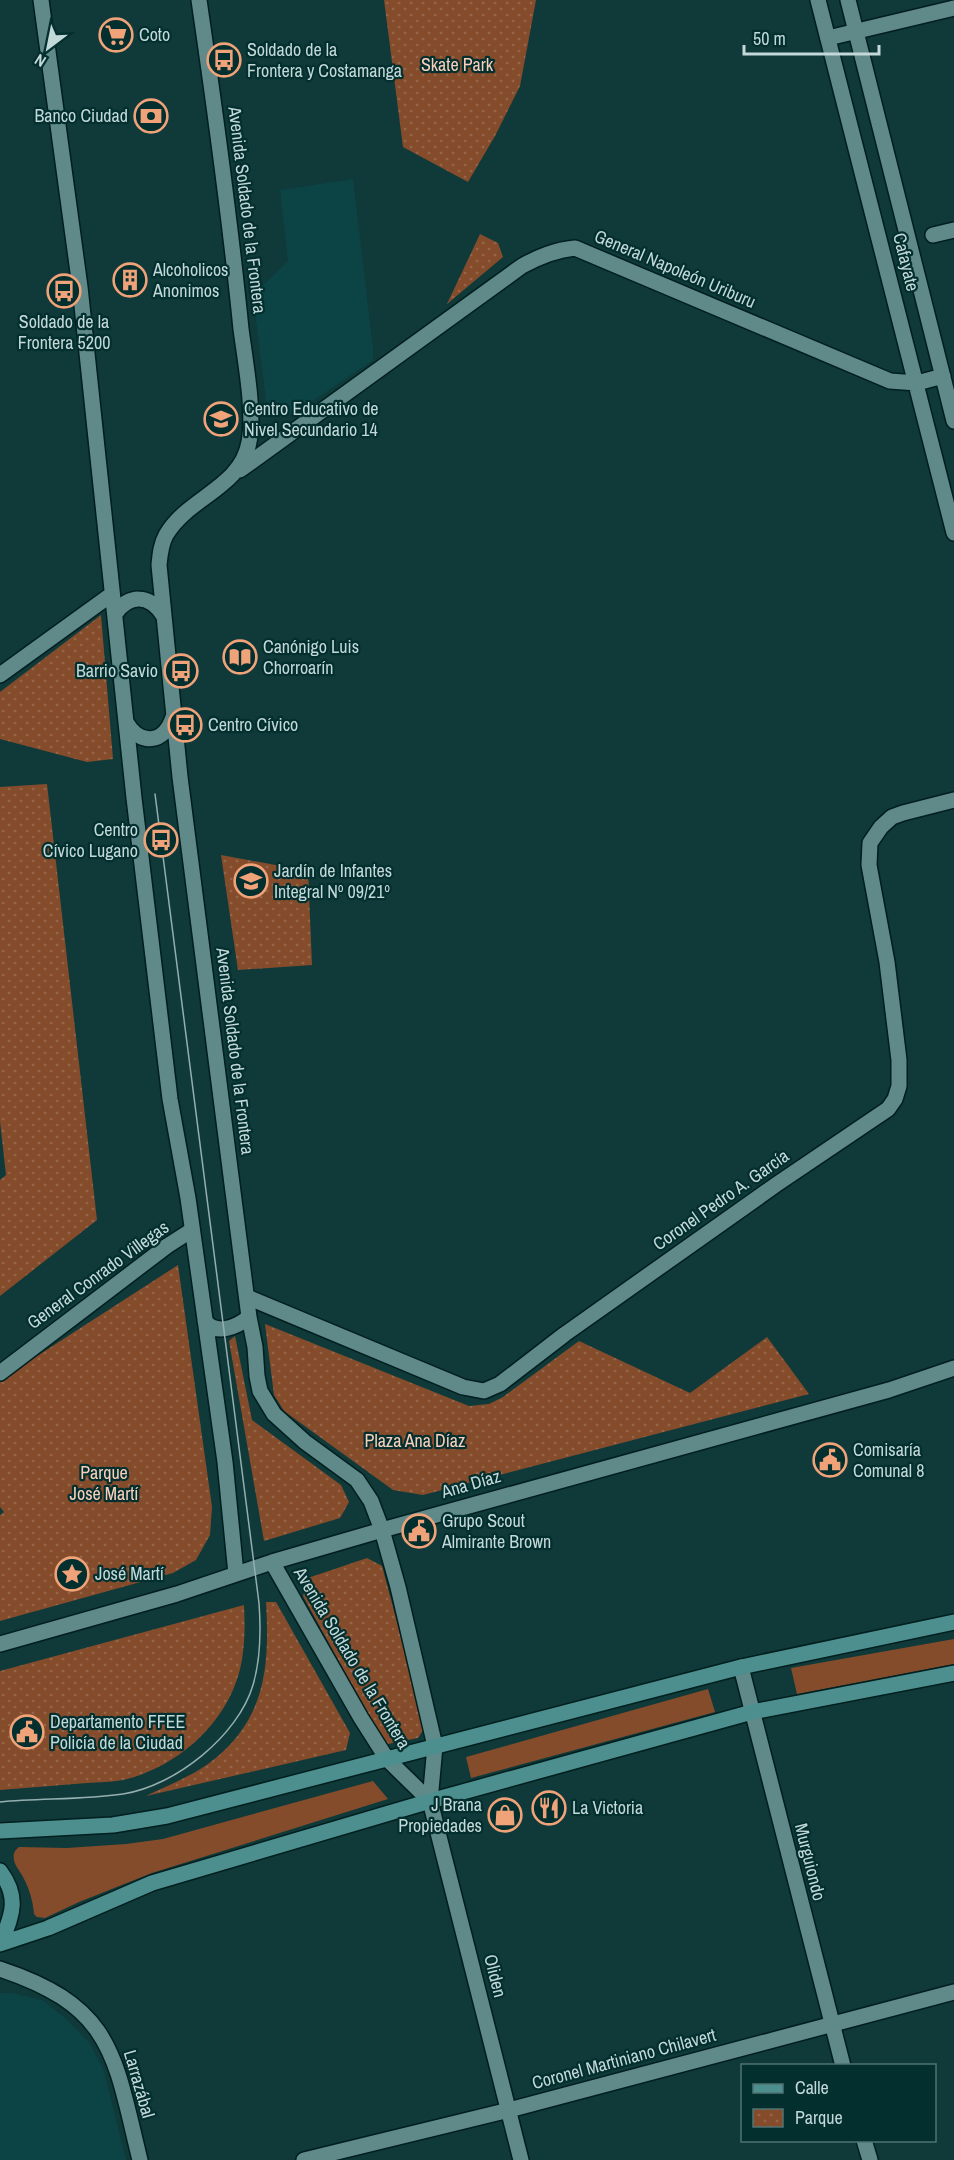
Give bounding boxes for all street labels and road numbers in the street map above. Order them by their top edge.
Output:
street label: Avenida Soldado de la Frontera [222,104,273,315]
street label: General Napoleón Uriburu [591,223,760,314]
street label: Cafayate [887,230,926,294]
street label: Avenida Soldado de la Frontera [210,945,261,1156]
street label: Coronel Pedro A. García [648,1143,794,1256]
street label: General Conrado Villegas [22,1215,174,1335]
street label: Ana Díaz [437,1463,503,1504]
street label: Avenida Soldado de la Frontera [288,1561,417,1753]
street label: Murguiondo [789,1821,832,1903]
street label: Oliden [478,1952,513,2000]
street label: Coronel Martiniano Chilavert [529,2022,719,2095]
street label: Larrazábal [118,2047,161,2121]

